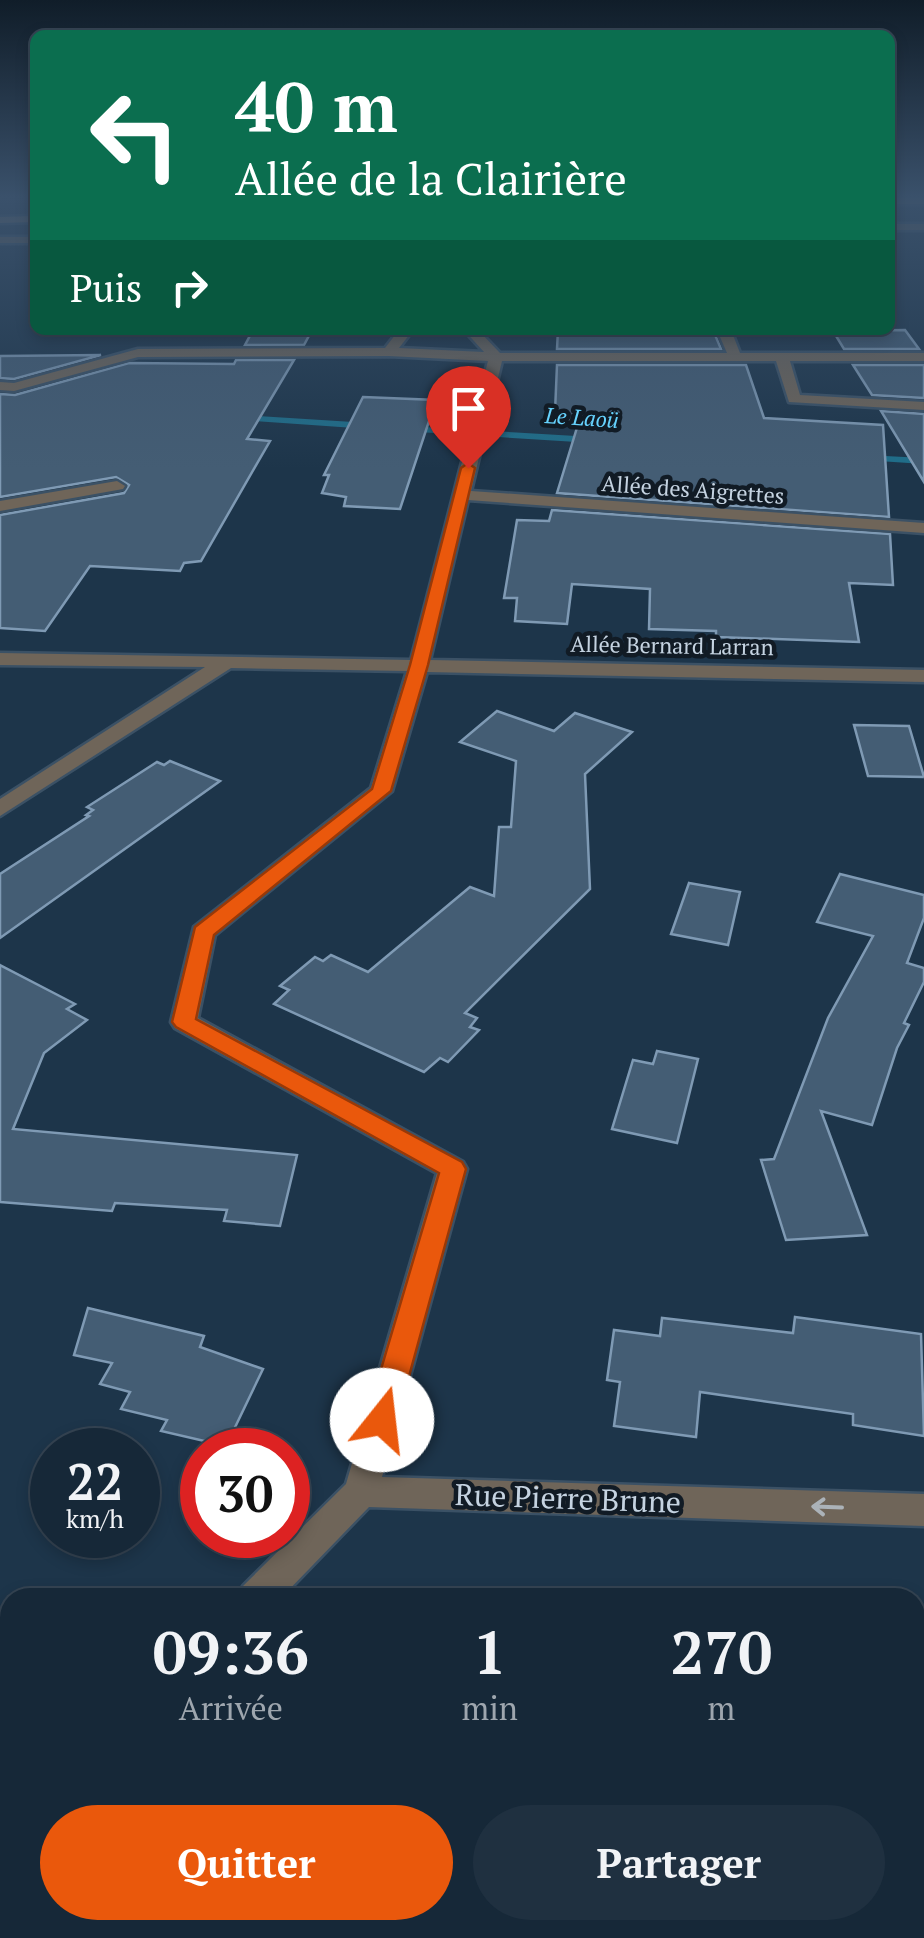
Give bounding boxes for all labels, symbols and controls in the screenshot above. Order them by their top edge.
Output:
text: 40 m [235,59,398,152]
icon: left [70,70,200,200]
text: Allée de la Clairière [235,148,627,208]
icon: right [162,260,217,315]
text: Puis [70,263,142,313]
pin [426,366,511,469]
icon: arrive [441,381,496,436]
water label: Le Laoü [543,400,620,434]
street label: Allée des Aigrettes [601,468,785,510]
street label: Allée Bernard Larran [570,629,774,661]
position arrow [330,1368,434,1472]
speed limit sign: 30 [180,1428,310,1558]
text: 22 [67,1448,123,1514]
street label: Rue Pierre Brune [454,1474,682,1522]
one-way arrow [811,1497,843,1516]
text: km/h [66,1502,124,1535]
text: 09:36 [153,1612,309,1691]
text: 1 [473,1612,507,1691]
text: 270 [671,1612,772,1691]
text: Arrivée [179,1687,283,1729]
text: min [462,1687,518,1729]
text: m [708,1687,735,1729]
button: Quitter [40,1805,453,1920]
button: Partager [473,1805,885,1920]

